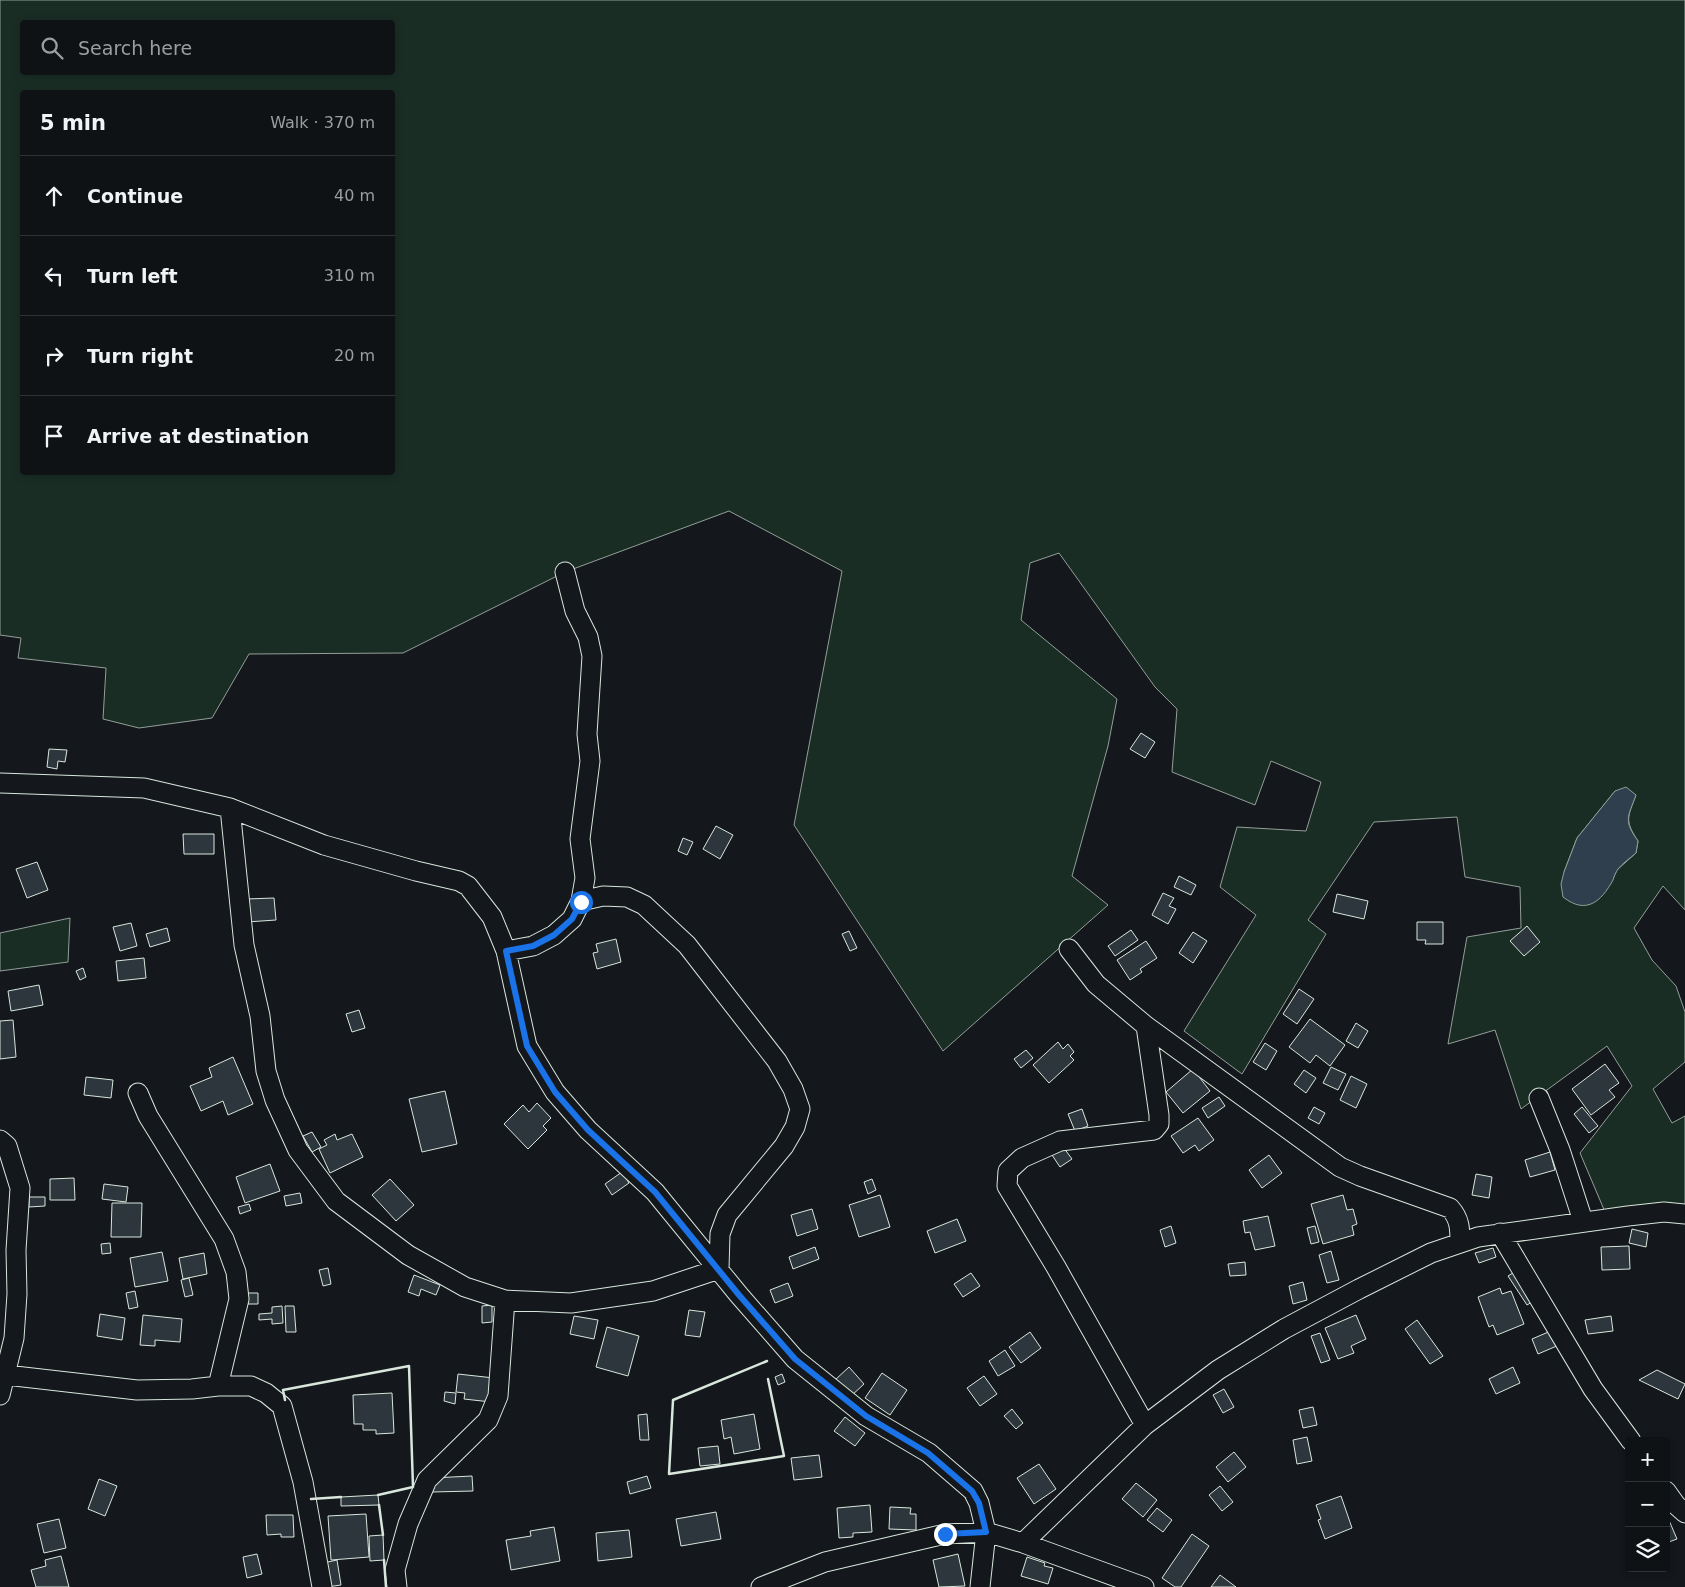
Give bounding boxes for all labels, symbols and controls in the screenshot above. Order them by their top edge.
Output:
search box [20,20,395,75]
icon: search [38,34,66,62]
text: Search here [78,37,192,59]
text: 5 min [40,111,106,135]
text: Walk · 370 m [270,113,375,132]
icon: ahead [40,182,68,210]
text: Continue [87,185,183,207]
text: 40 m [334,186,375,205]
icon: left [40,262,68,290]
text: Turn left [87,265,178,287]
text: 310 m [324,266,375,285]
icon: right [40,342,68,370]
text: Turn right [87,345,193,367]
text: 20 m [334,346,375,365]
icon: arrive [40,422,68,450]
text: Arrive at destination [87,425,309,447]
route start [570,891,593,914]
map controls [1625,1437,1670,1572]
button: + [1625,1437,1670,1482]
button: − [1625,1482,1670,1527]
route end [934,1523,957,1546]
button: layers [1625,1527,1670,1572]

